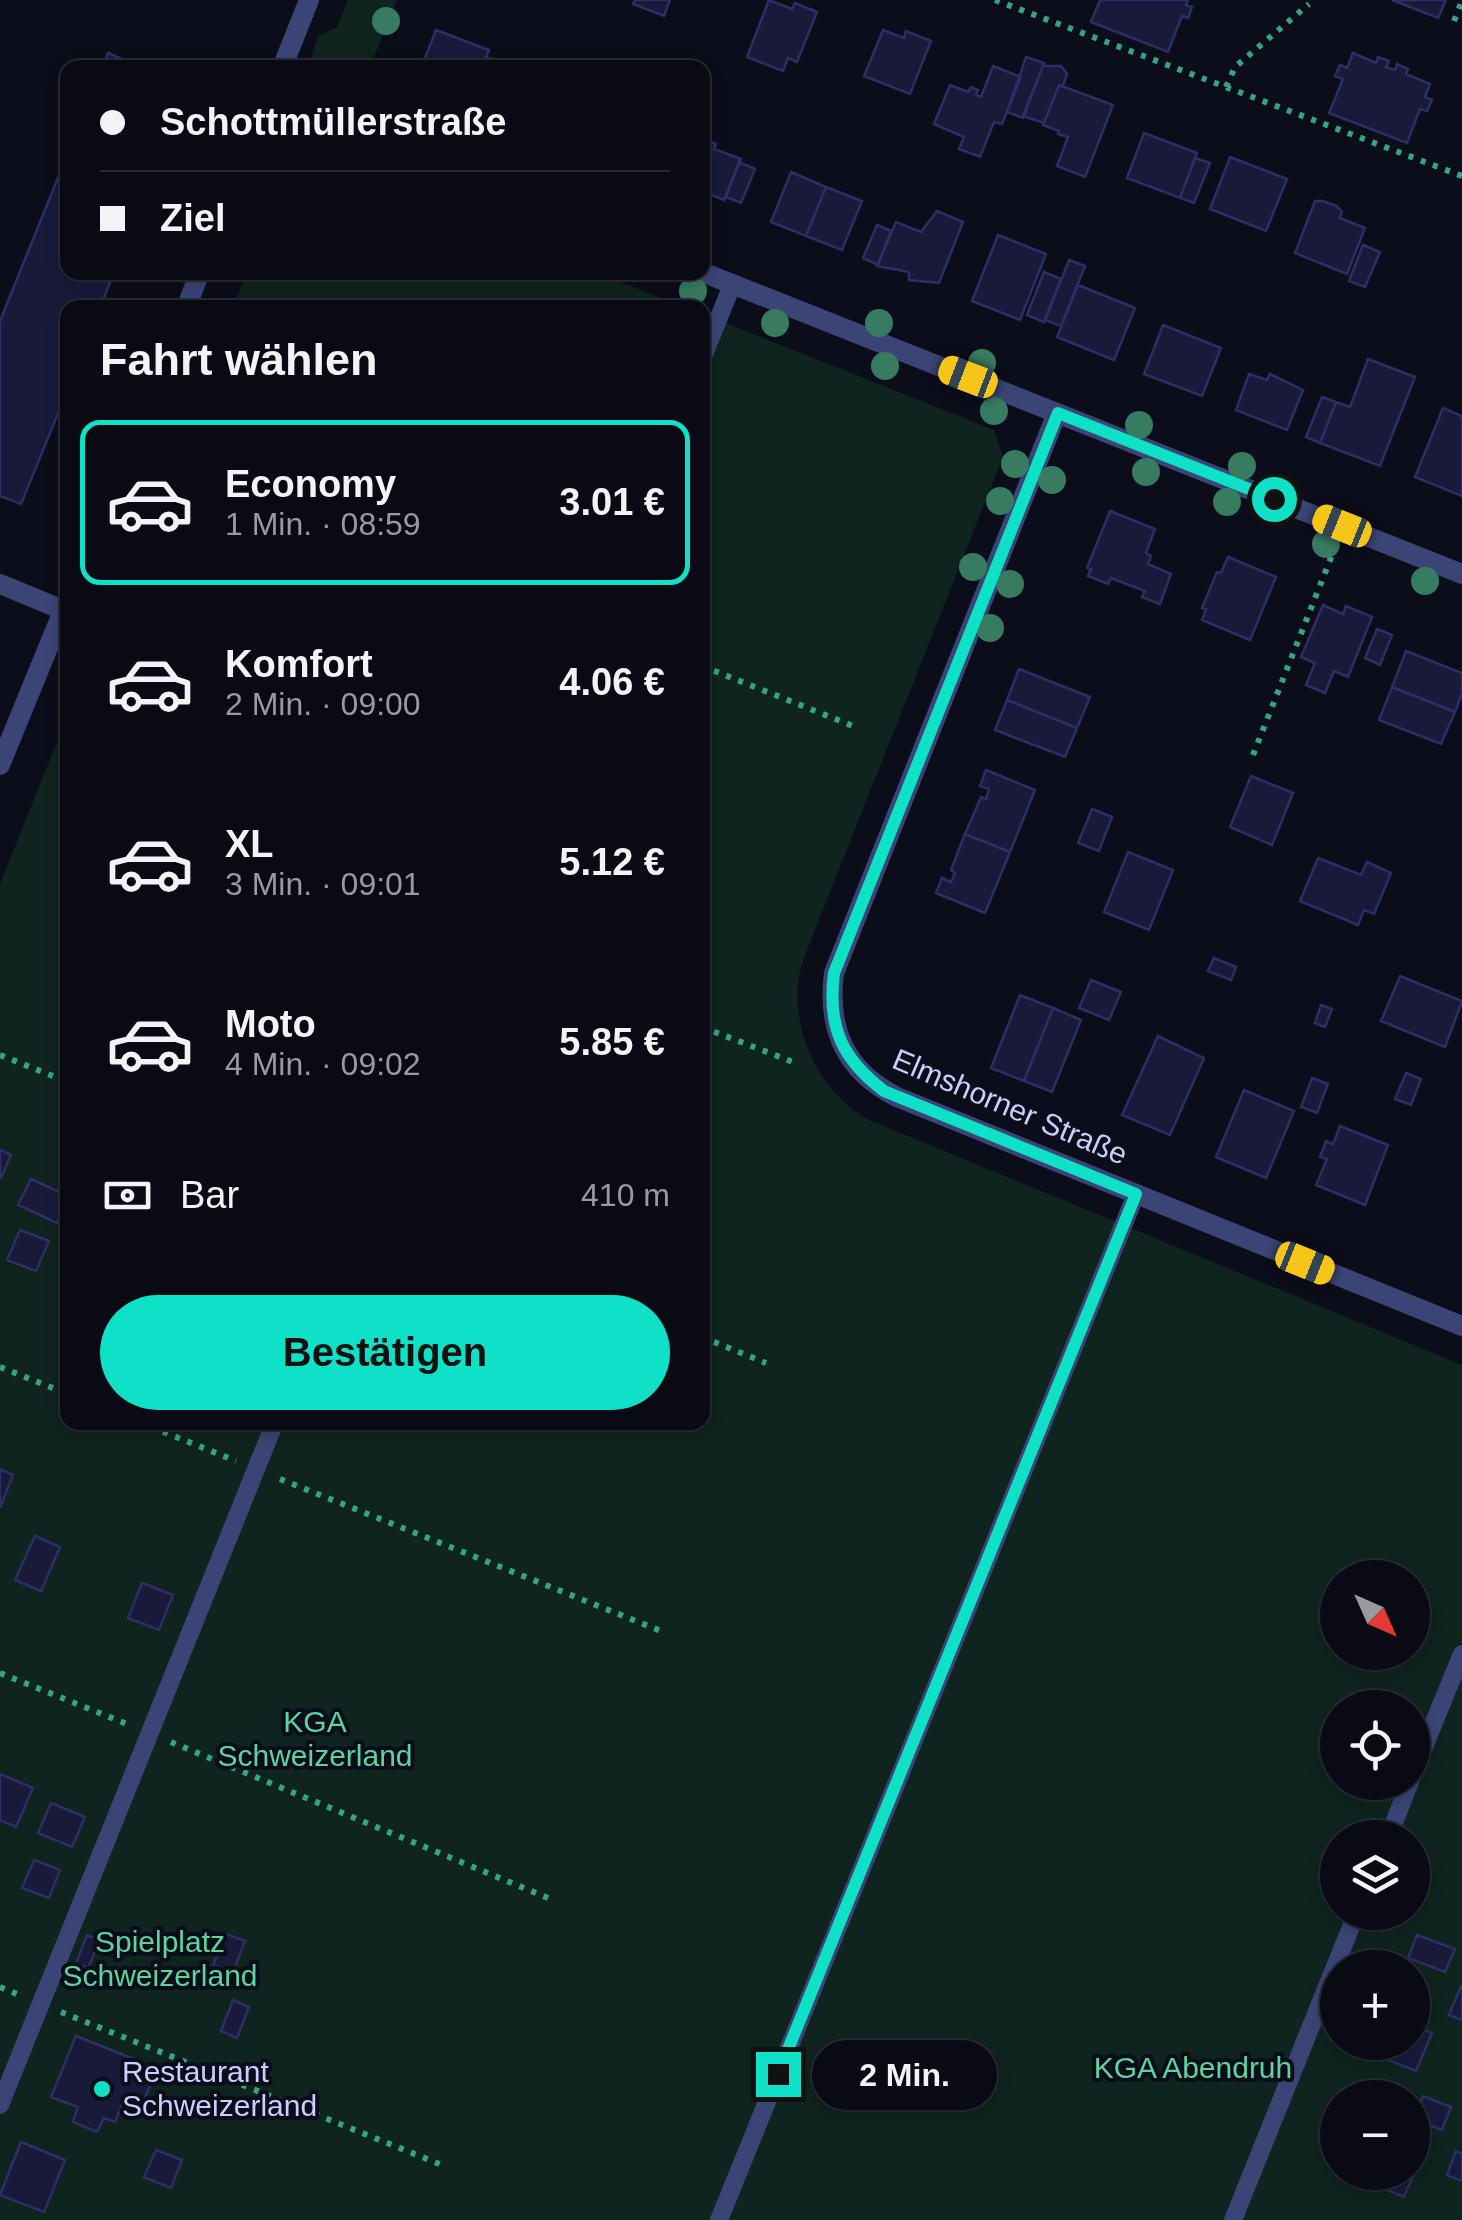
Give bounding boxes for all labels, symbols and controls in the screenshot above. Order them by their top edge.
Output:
text: Schottmüllerstraße [160,101,506,143]
text: Ziel [160,197,225,239]
text: Fahrt wählen [100,334,378,385]
car [935,352,1001,402]
icon: car [105,458,195,548]
text: Economy [225,463,396,505]
route start [1252,477,1297,522]
text: 3.01 € [559,481,665,523]
car [1309,501,1375,551]
text: 1 Min. · 08:59 [225,506,421,542]
icon: car [105,638,195,728]
text: Komfort [225,643,373,685]
text: 4.06 € [559,661,665,703]
text: 2 Min. · 09:00 [225,686,421,722]
icon: car [105,818,195,908]
text: XL [225,823,274,865]
text: 5.12 € [559,841,665,883]
text: 3 Min. · 09:01 [225,866,421,902]
icon: car [105,998,195,1088]
text: Moto [225,1003,316,1045]
text: 5.85 € [559,1021,665,1063]
street label: Elmshorner Straße [888,1042,1133,1171]
text: 4 Min. · 09:02 [225,1046,421,1082]
icon: cash [100,1168,155,1223]
text: Bar [180,1174,239,1216]
text: 410 m [581,1177,670,1213]
car [1272,1238,1338,1288]
button: Bestätigen [100,1295,670,1410]
north arrow [1320,1560,1430,1670]
map controls [1320,1560,1430,2190]
button: locate [1320,1690,1430,1800]
park label: KGA Schweizerland [217,1705,413,1772]
button: layers [1320,1820,1430,1930]
park label: Spielplatz Schweizerland [62,1925,258,1992]
button: + [1320,1950,1430,2060]
callout: 2 Min. [813,2039,998,2109]
park label: KGA Abendruh [1094,2051,1292,2084]
route end [756,2052,801,2097]
place label: Restaurant Schweizerland [122,2055,317,2122]
text: 2 Min. [859,2057,950,2093]
marker: Restaurant Schweizerland [91,2078,113,2100]
button: − [1320,2080,1430,2190]

